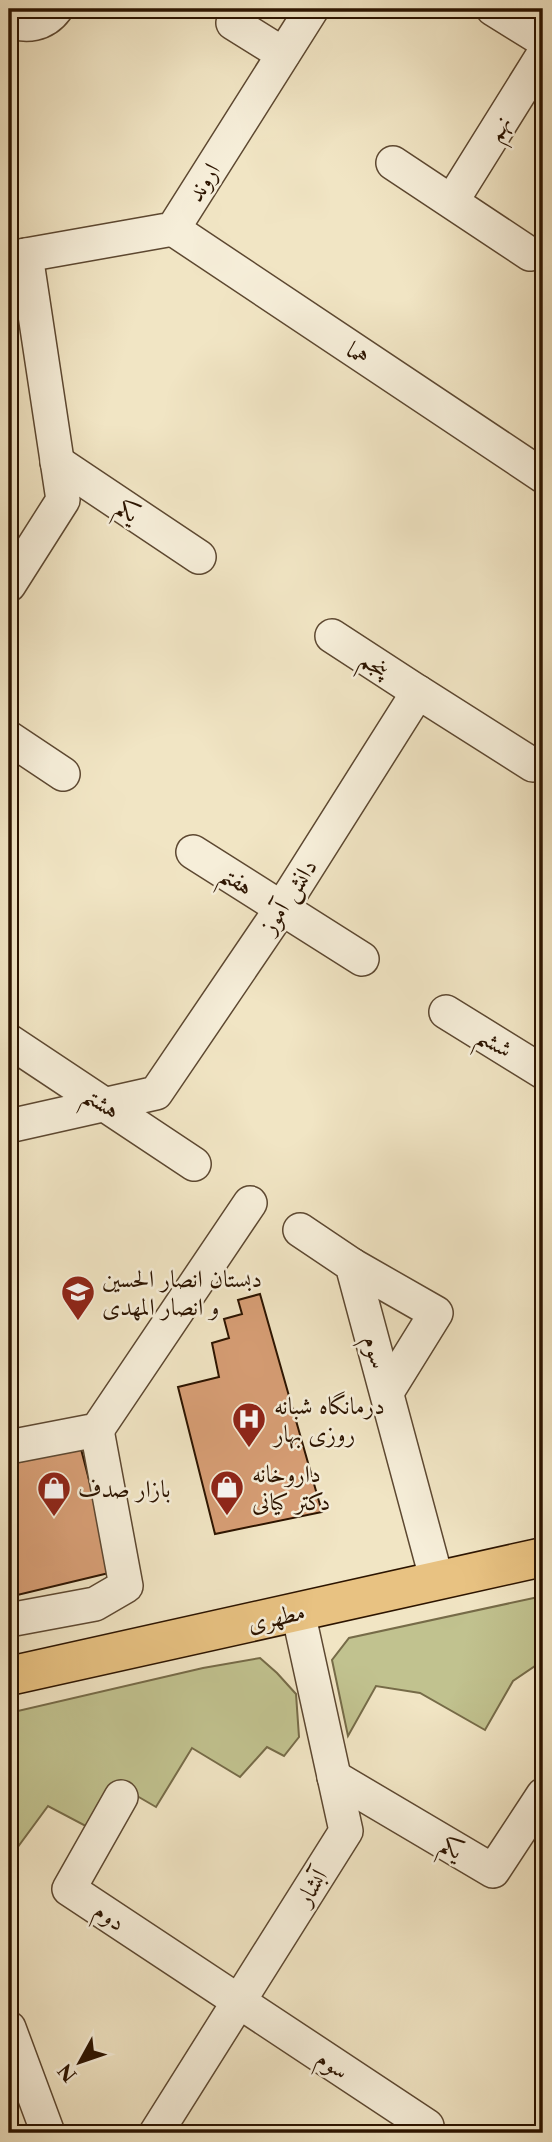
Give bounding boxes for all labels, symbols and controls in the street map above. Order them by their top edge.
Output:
street label: نهم [479,110,524,151]
street label: اروند [180,157,226,207]
street label: هما [341,335,375,371]
street label: یکم [107,492,146,535]
street label: پنجم [351,644,397,692]
street label: دانش آموز [252,853,324,942]
street label: هفتم [210,859,259,910]
street label: ششم [467,1020,518,1072]
street label: هشتم [73,1080,126,1133]
place label: دبستان انصار الحسین و انصار المهدی [102,1264,262,1321]
school or university icon: دبستان انصار الحسین و انصار المهدی [59,1273,97,1322]
street label: سوم [351,1332,394,1374]
place label: درمانگاه شبانه روزی بهار [272,1391,385,1449]
hospital icon: درمانگاه شبانه روزی بهار [230,1400,268,1449]
place label: داروخانه دکتر کیانی [252,1459,330,1516]
shop icon: داروخانه دکتر کیانی [208,1468,246,1517]
shop icon: بازار صدف [35,1469,73,1518]
place label: بازار صدف [78,1474,170,1503]
street label: مطهری [244,1596,308,1639]
street label: یکم [432,1829,470,1873]
street label: آبشار [288,1861,335,1912]
street label: دوم [85,1895,131,1943]
north arrow [46,2026,116,2096]
street label: سوم [307,2043,355,2091]
text: N [53,2059,81,2086]

